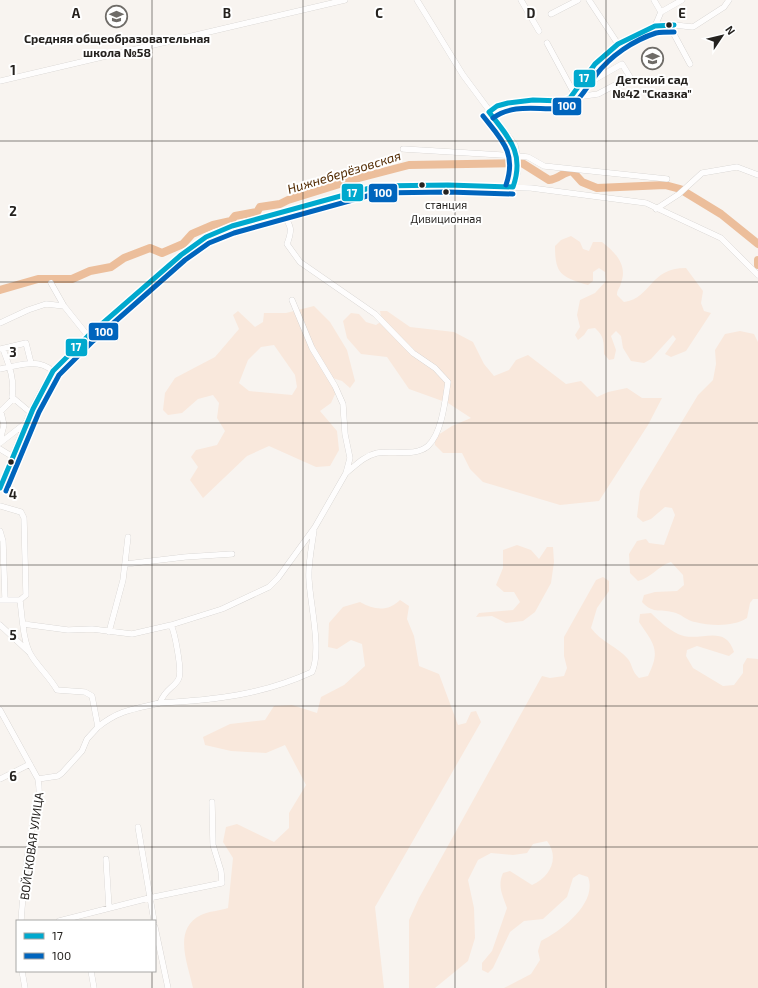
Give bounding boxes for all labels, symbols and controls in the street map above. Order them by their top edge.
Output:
school or university icon: Средняя общеобразовательная школа №58 [104,4,130,30]
text: A [72,5,81,21]
text: B [223,5,231,21]
text: C [375,5,383,21]
text: D [527,5,536,21]
text: E [678,5,686,21]
north arrow [702,16,742,56]
unlabelled marker [664,20,674,30]
text: N [723,23,738,37]
place label: Средняя общеобразовательная школа №58 [24,31,210,59]
school or university icon: Детский сад №42 "Сказка" [639,45,665,71]
text: 1 [10,62,16,78]
line badge: 17 [573,69,596,88]
text: 17 [579,71,589,84]
place label: Детский сад №42 "Сказка" [612,72,692,100]
line badge: 100 [552,97,582,116]
text: 100 [558,99,576,112]
water label: Нижнеберёзовская [285,147,403,197]
unlabelled marker [417,180,427,190]
line badge: 17 [341,183,364,202]
line badge: 100 [368,183,398,203]
text: 17 [347,186,357,199]
text: 100 [374,186,392,199]
marker: станция Дивиционная [441,187,451,197]
place label: станция Дивиционная [411,198,481,225]
text: 2 [9,203,17,219]
line badge: 100 [88,322,119,341]
text: 100 [95,325,113,338]
line badge: 17 [65,338,88,357]
text: 17 [71,340,81,353]
text: 3 [9,344,17,360]
unlabelled marker [6,457,16,467]
text: 4 [9,486,17,502]
text: 5 [9,627,17,643]
text: 6 [9,768,17,784]
street label: ВОЙСКОВАЯ УЛИЦА [17,791,46,901]
legend [16,920,156,972]
text: 17 [52,928,63,942]
text: 100 [52,948,71,962]

